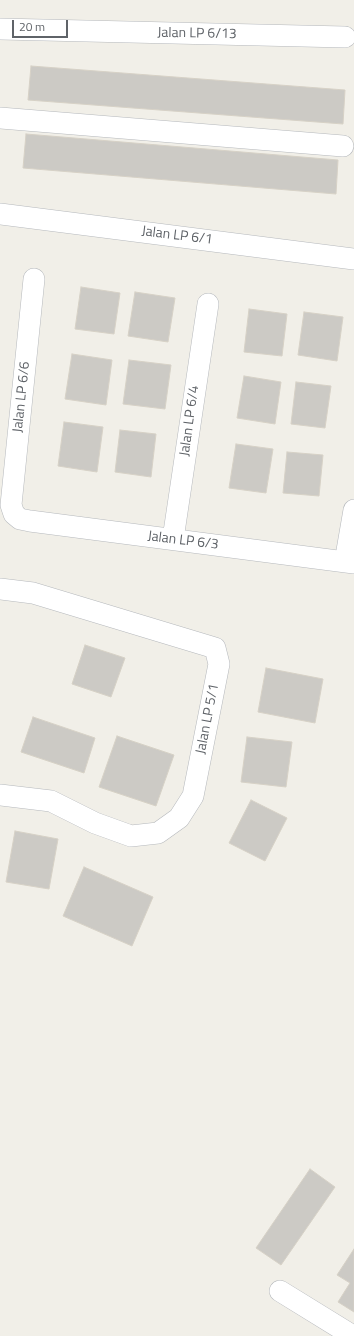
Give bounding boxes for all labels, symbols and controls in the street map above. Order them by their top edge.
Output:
scale bar [14,12,70,38]
text: 20 m [19,17,45,36]
street label: Jalan LP 6/13 [157,25,237,43]
street label: Jalan LP 6/1 [141,223,213,249]
street label: Jalan LP 6/6 [10,361,34,433]
street label: Jalan LP 6/4 [177,384,203,458]
street label: Jalan LP 6/3 [147,528,219,554]
street label: Jalan LP 5/1 [193,682,223,756]

